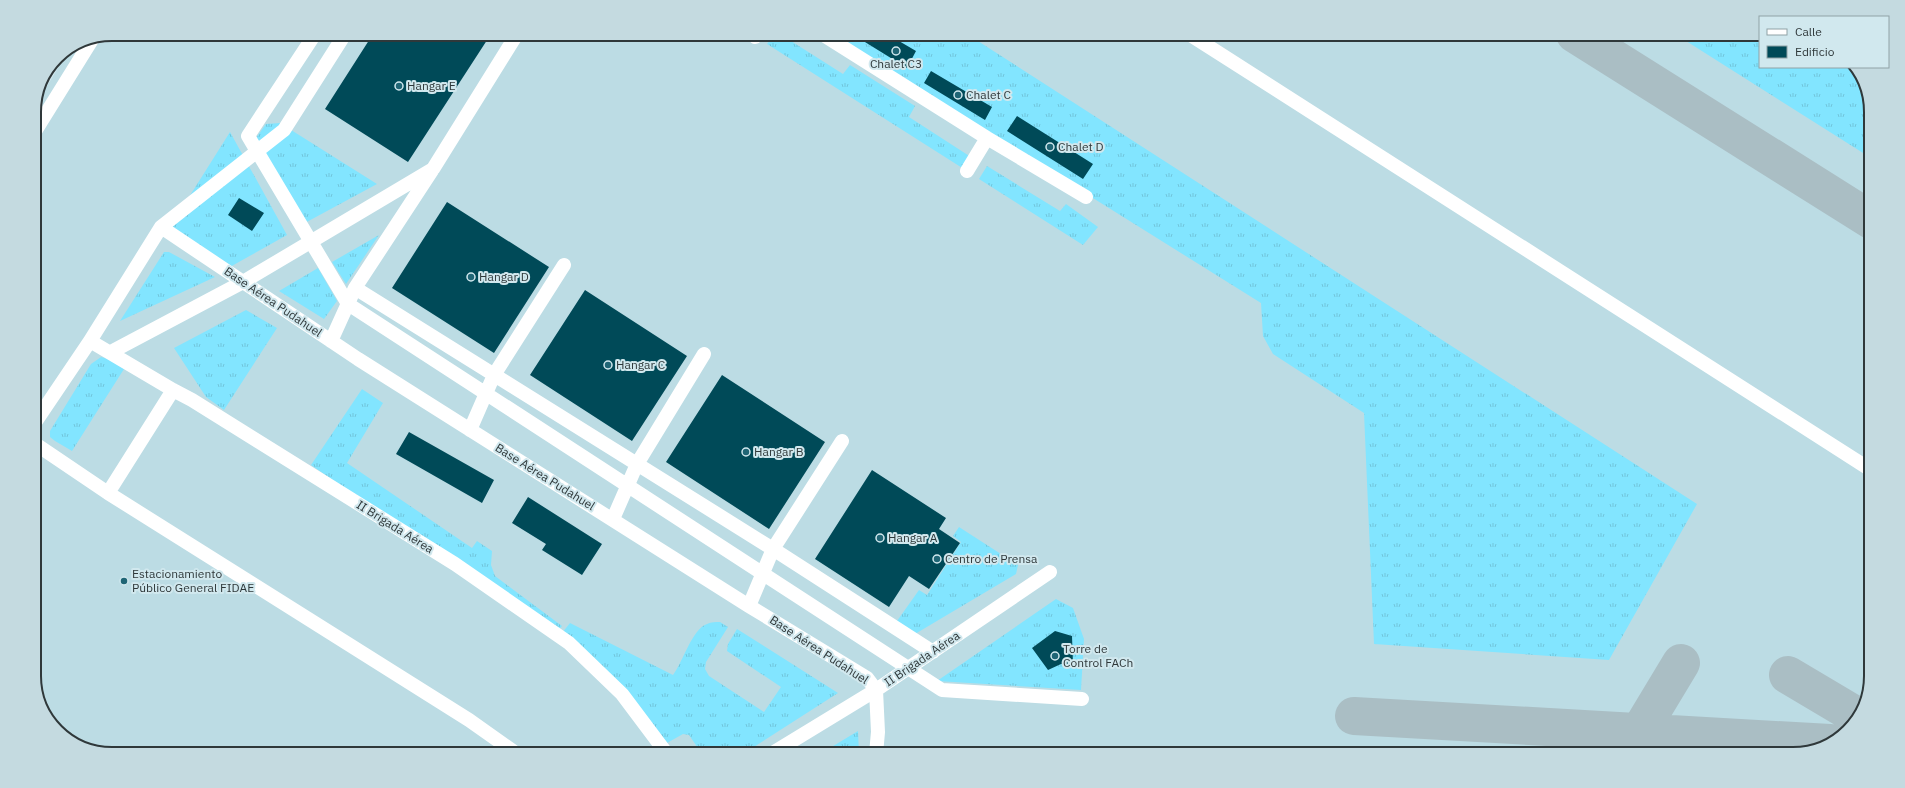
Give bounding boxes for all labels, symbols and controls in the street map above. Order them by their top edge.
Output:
legend [1759,16,1889,68]
text: Calle [1795,24,1822,39]
text: Edificio [1795,44,1835,59]
marker: Chalet C3 [891,46,901,56]
place label: Chalet C3 [870,56,922,71]
place label: Hangar E [407,78,456,93]
marker: Hangar E [394,81,404,91]
place label: Chalet C [966,87,1012,102]
marker: Chalet C [953,90,963,100]
place label: Chalet D [1058,139,1104,154]
marker: Chalet D [1045,142,1055,152]
street label: Base Aérea Pudahuel [221,263,325,340]
place label: Hangar D [479,269,529,284]
marker: Hangar D [466,272,476,282]
place label: Hangar C [616,357,666,372]
marker: Hangar C [603,360,613,370]
street label: Base Aérea Pudahuel [493,440,598,513]
place label: Hangar B [754,444,804,459]
marker: Hangar B [741,447,751,457]
street label: II Brigada Aérea [354,497,437,557]
place label: Hangar A [888,530,938,545]
marker: Hangar A [875,533,885,543]
place label: Centro de Prensa [945,551,1038,566]
marker: Centro de Prensa [932,554,942,564]
place label: Estacionamiento Público General FIDAE [132,566,254,595]
marker: Estacionamiento Público General FIDAE [119,576,129,586]
street label: Base Aérea Pudahuel [767,612,872,687]
street label: II Brigada Aérea [881,627,963,689]
place label: Torre de Control FACh [1063,641,1133,670]
marker: Torre de Control FACh [1050,651,1060,661]

